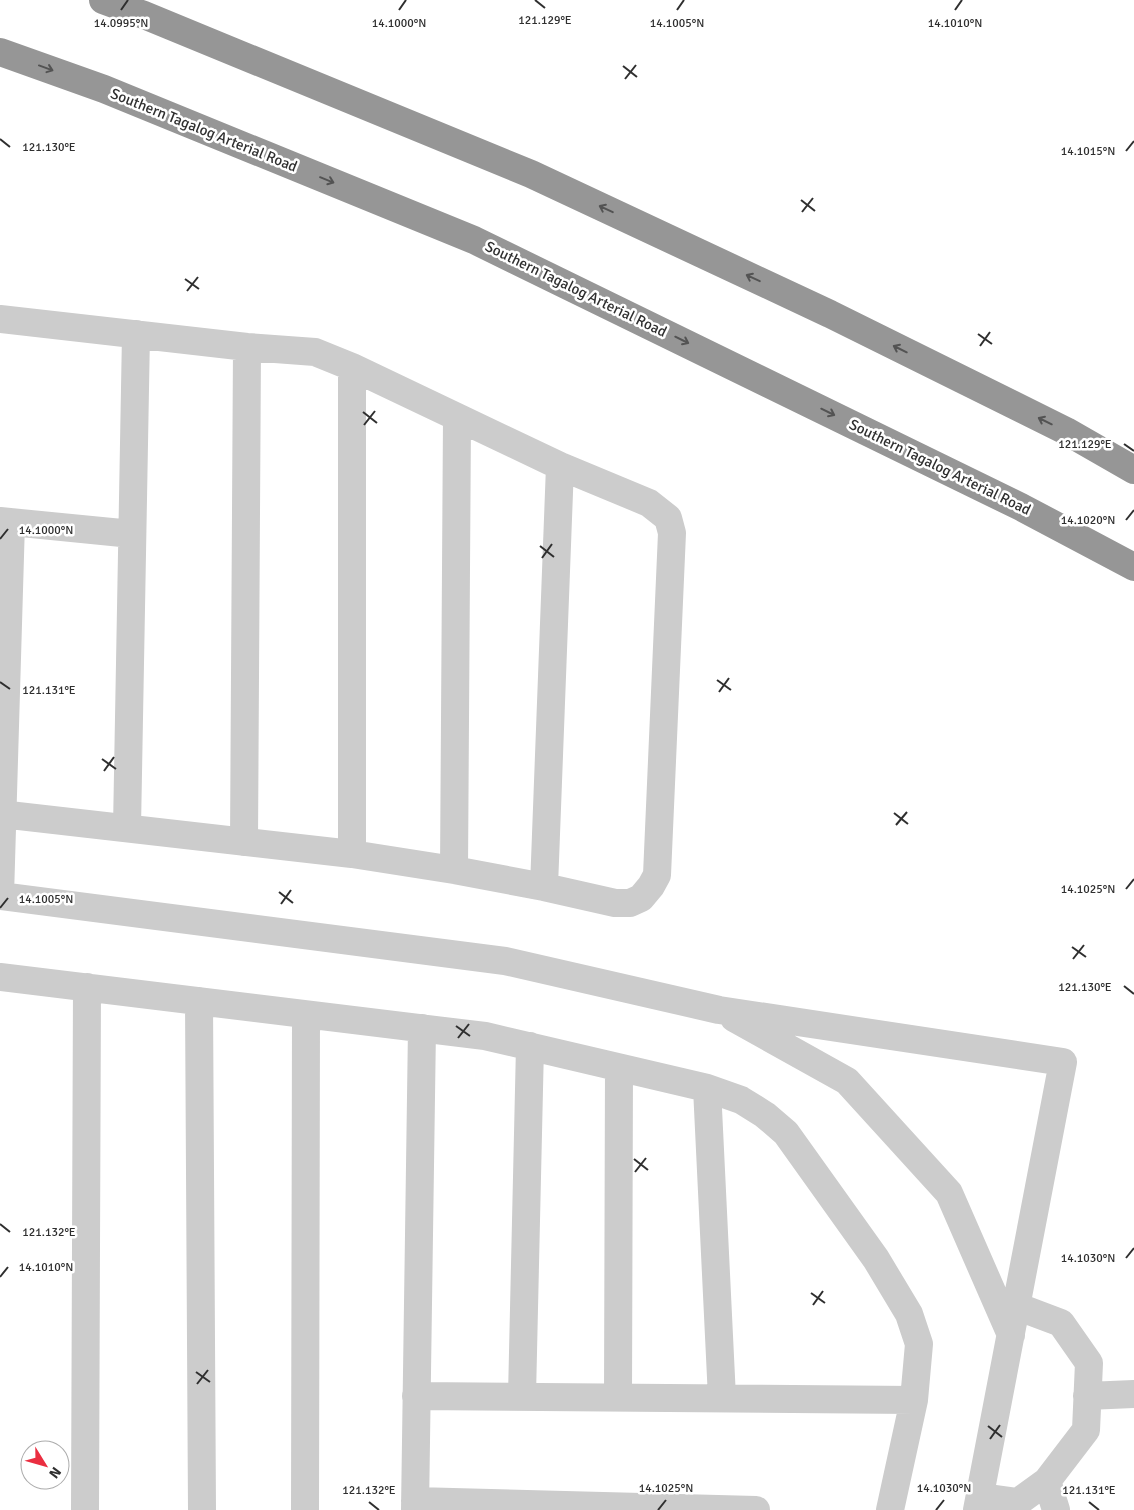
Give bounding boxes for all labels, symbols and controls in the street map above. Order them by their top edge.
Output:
text: 121.129°E [518,13,572,28]
text: 14.0995°N [94,16,148,31]
text: 14.1000°N [372,16,426,31]
text: 14.1005°N [650,16,704,31]
text: 14.1010°N [928,16,982,31]
one-way arrow [38,64,53,73]
street label: Southern Tagalog Arterial Road [108,84,300,176]
text: 121.130°E [22,140,76,155]
text: 14.1015°N [1061,144,1115,159]
one-way arrow [319,176,334,185]
one-way arrow [599,204,614,214]
street label: Southern Tagalog Arterial Road [482,237,670,341]
one-way arrow [746,273,761,282]
one-way arrow [674,336,689,346]
one-way arrow [893,343,908,353]
one-way arrow [820,408,835,417]
street label: Southern Tagalog Arterial Road [846,415,1034,519]
one-way arrow [1038,416,1053,425]
text: 121.129°E [1058,437,1112,452]
text: 14.1020°N [1061,513,1115,528]
text: 14.1000°N [19,523,73,538]
text: 121.131°E [22,683,76,698]
text: 14.1025°N [1061,882,1115,897]
text: 14.1005°N [19,892,73,907]
text: 121.130°E [1058,980,1112,995]
text: 121.132°E [22,1225,76,1240]
text: 14.1030°N [1061,1251,1115,1266]
text: 14.1010°N [19,1260,73,1275]
north arrow [20,1440,70,1490]
text: N [45,1464,65,1482]
text: 14.1025°N [639,1481,693,1496]
text: 14.1030°N [917,1481,971,1496]
text: 121.132°E [342,1483,396,1498]
text: 121.131°E [1062,1483,1116,1498]

